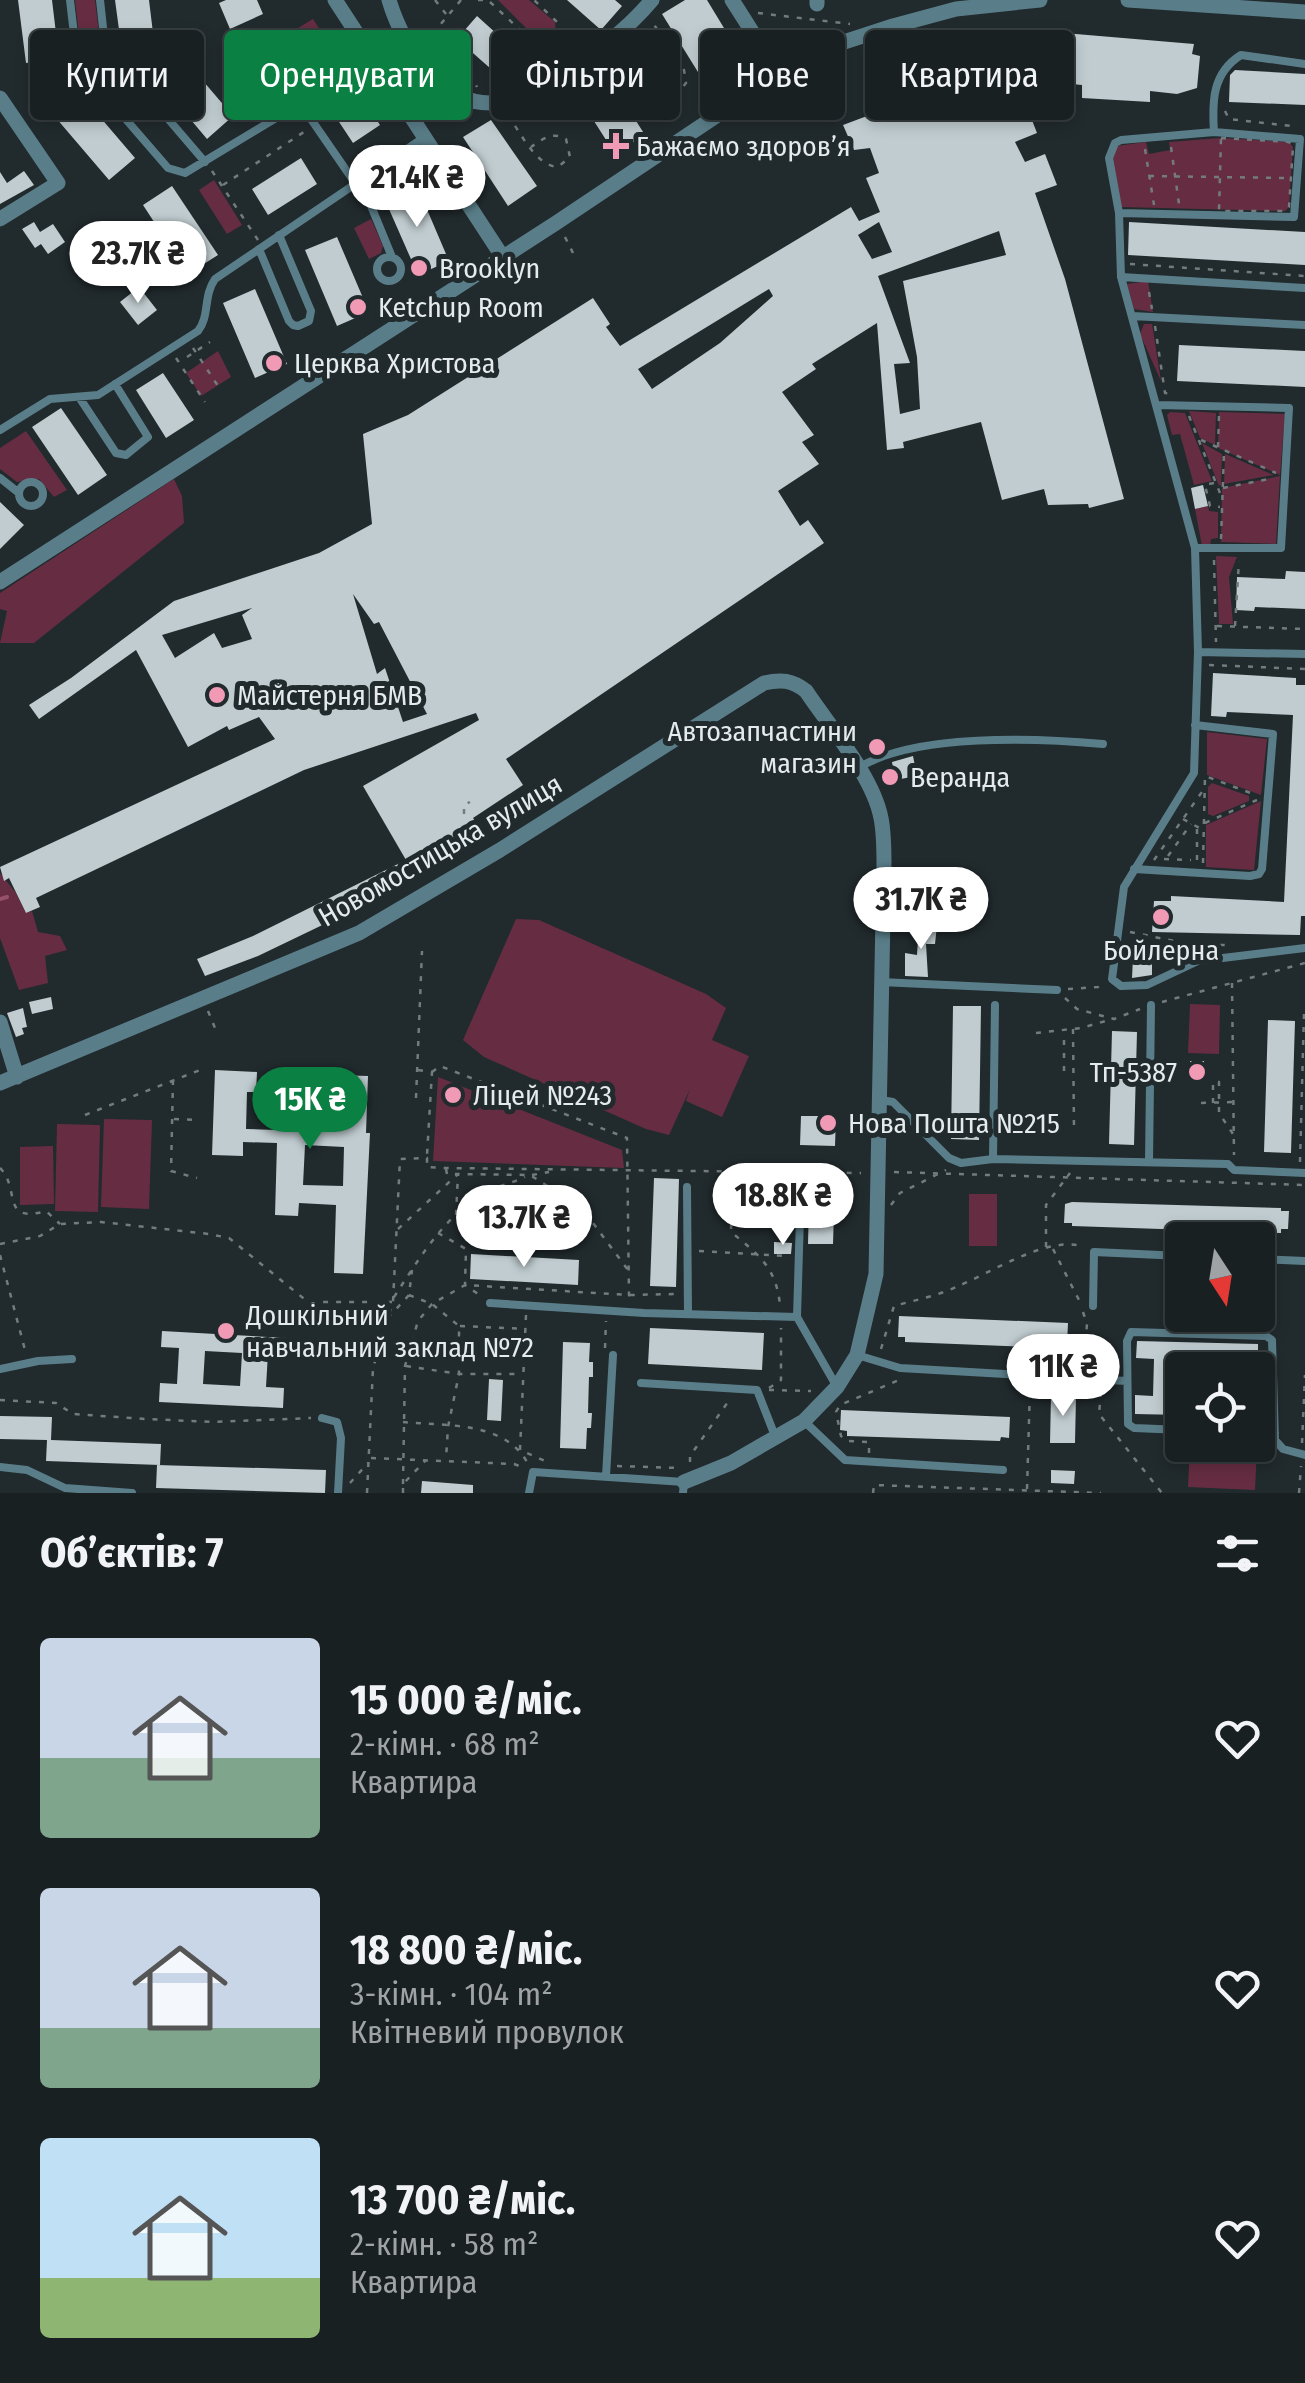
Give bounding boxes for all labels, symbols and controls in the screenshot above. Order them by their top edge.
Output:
chip: Купити [30,30,204,120]
chip: Орендувати [224,30,471,120]
chip: Фільтри [491,30,680,120]
chip: Нове [700,30,845,120]
chip: Квартира [865,30,1074,120]
place label: Бажаємо здоровʼя [636,130,851,163]
marker: Бажаємо здоровʼя [605,135,627,157]
pin: 21.4K ₴ [325,145,509,230]
text: 21.4K ₴ [370,158,464,196]
pin: 23.7K ₴ [46,221,230,306]
text: 23.7K ₴ [91,234,185,272]
place label: Brooklyn [439,252,540,285]
marker: Brooklyn [408,257,430,279]
place label: Ketchup Room [378,291,544,324]
marker: Ketchup Room [347,296,369,318]
place label: Церква Христова [294,347,495,380]
marker: Церква Христова [263,352,285,374]
place label: Майстерня БМВ [237,679,422,712]
marker: Майстерня БМВ [206,684,228,706]
place label: Автозапчастини магазин [667,715,857,780]
marker: Автозапчастини магазин [866,736,888,758]
place label: Веранда [910,761,1010,794]
marker: Веранда [879,766,901,788]
street label: Новомостицька вулиця [313,767,568,934]
pin: 31.7K ₴ [829,867,1013,952]
text: 31.7K ₴ [875,880,967,918]
marker: Бойлерна [1150,906,1172,928]
place label: Бойлерна [1103,934,1219,967]
place label: Тп-5387 [1090,1056,1177,1089]
marker: Тп-5387 [1186,1061,1208,1083]
pin: 15K ₴ [240,1067,380,1152]
place label: Ліцей №243 [473,1079,612,1112]
text: 15K ₴ [274,1080,346,1118]
marker: Ліцей №243 [442,1084,464,1106]
place label: Нова Пошта №215 [848,1107,1060,1140]
marker: Нова Пошта №215 [817,1112,839,1134]
pin: 18.8K ₴ [691,1163,875,1248]
text: 18.8K ₴ [735,1176,831,1214]
pin: 13.7K ₴ [432,1185,616,1270]
text: 13.7K ₴ [478,1198,570,1236]
north arrow [1165,1222,1275,1332]
map controls [1165,1222,1275,1462]
place label: Дошкільний навчальний заклад №72 [245,1299,534,1364]
marker: Дошкільний навчальний заклад №72 [215,1320,237,1342]
pin: 11K ₴ [993,1334,1133,1419]
text: 11K ₴ [1029,1347,1097,1385]
button: locate [1165,1352,1275,1462]
icon: filters [1210,1526,1265,1581]
text: Об’єктів: 7 [40,1528,223,1578]
text: 15 000 ₴/міс. [350,1675,582,1725]
icon: home [120,1678,240,1798]
icon: heart [1210,1711,1265,1766]
text: 2-кімн. · 68 m² [350,1725,540,1763]
text: Квартира [350,1763,477,1801]
text: 18 800 ₴/міс. [350,1925,582,1975]
icon: home [120,1928,240,2048]
icon: heart [1210,1961,1265,2016]
text: 3-кімн. · 104 m² [350,1975,553,2013]
text: Квітневий провулок [350,2013,624,2051]
text: 13 700 ₴/міс. [350,2175,575,2225]
icon: home [120,2178,240,2298]
icon: heart [1210,2211,1265,2266]
text: 2-кімн. · 58 m² [350,2225,538,2263]
text: Квартира [350,2263,477,2301]

